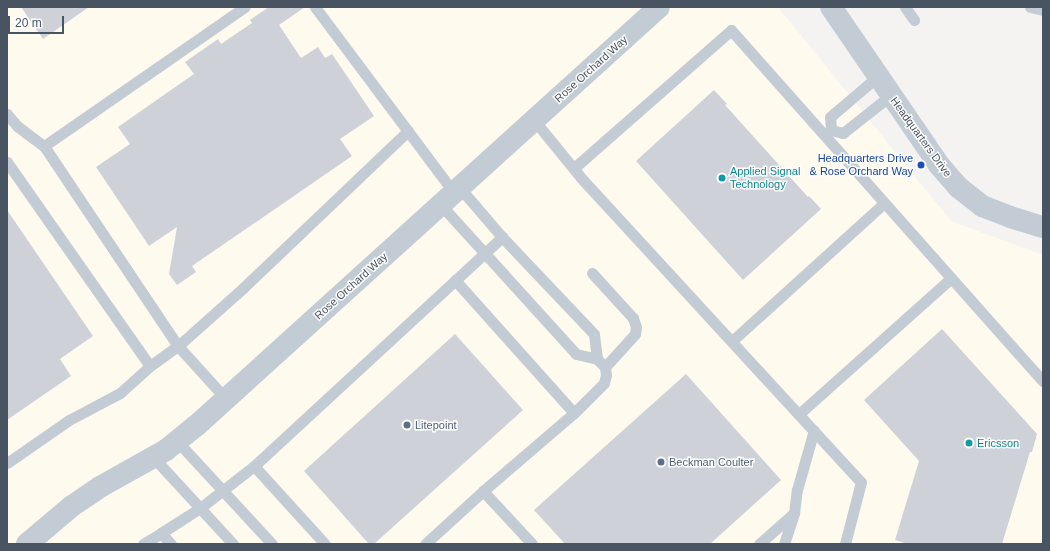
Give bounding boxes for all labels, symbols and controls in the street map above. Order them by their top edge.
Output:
scale bar [10,8,66,34]
text: 20 m [15,16,42,30]
street label: Rose Orchard Way [552,33,630,105]
street label: Headquarters Drive [888,95,954,179]
place label: Headquarters Drive & Rose Orchard Way [809,152,913,178]
marker: Headquarters Drive & Rose Orchard Way [916,160,926,170]
place label: Applied Signal Technology [730,165,800,191]
marker: Applied Signal Technology [717,173,727,183]
street label: Rose Orchard Way [312,250,390,322]
place label: Litepoint [415,418,457,432]
marker: Litepoint [402,420,412,430]
place label: Ericsson [977,436,1019,450]
marker: Ericsson [964,438,974,448]
place label: Beckman Coulter [669,455,753,469]
marker: Beckman Coulter [656,457,666,467]

